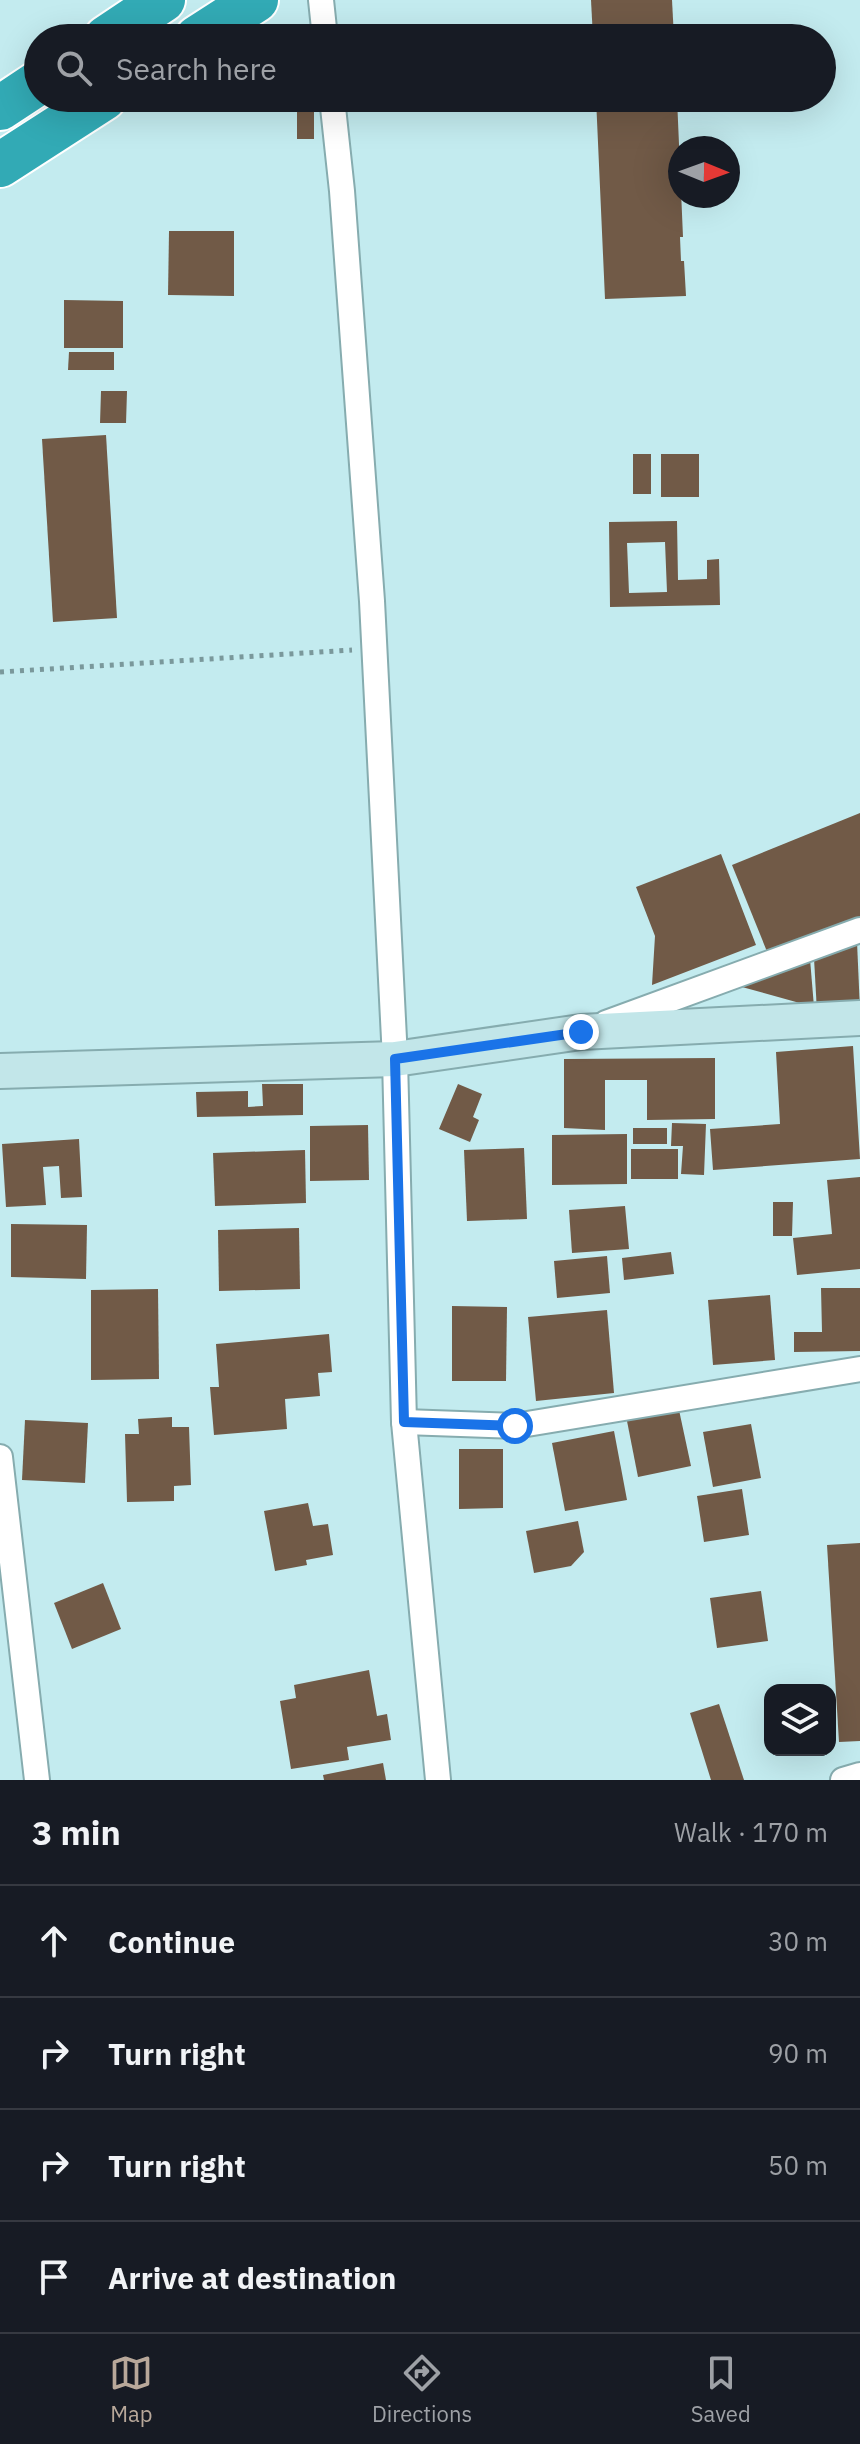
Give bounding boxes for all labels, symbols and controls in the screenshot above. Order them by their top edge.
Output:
search box [24,24,836,112]
icon: search [52,46,96,90]
text: Search here [116,49,277,88]
north arrow [668,136,740,208]
route end [563,1014,599,1050]
route start [497,1408,533,1444]
map controls [764,1684,836,1756]
button: layers [764,1684,836,1756]
text: 3 min [32,1810,121,1854]
text: Walk · 170 m [674,1815,828,1849]
icon: ahead [32,1919,76,1963]
text: Continue [108,1922,235,1961]
text: 30 m [768,1924,828,1958]
icon: right [32,2031,76,2075]
text: Turn right [108,2034,246,2073]
text: 90 m [768,2036,828,2070]
icon: right [32,2143,76,2187]
text: Turn right [108,2146,246,2185]
text: 50 m [768,2148,828,2182]
icon: arrive [32,2255,76,2299]
text: Arrive at destination [108,2258,396,2297]
tab: Map [109,2351,153,2428]
tab: Directions [372,2351,472,2428]
tab: Saved [691,2351,751,2428]

